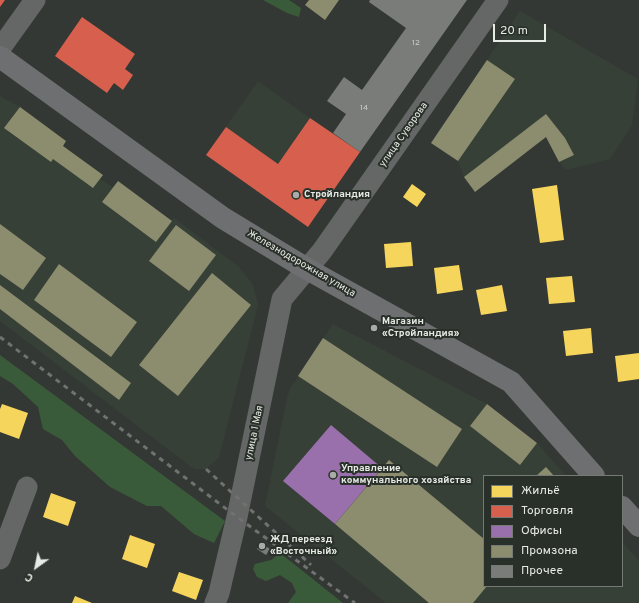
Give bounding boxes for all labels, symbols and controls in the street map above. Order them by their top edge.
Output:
scale bar [495,16,548,42]
text: 20 m [500,23,528,39]
house number: 12 [412,38,420,48]
street label: улица Суворова [377,100,431,170]
house number: 14 [360,103,368,113]
place label: Стройландия [304,189,370,201]
marker: Стройландия [291,190,301,200]
street label: Железнодорожная улица [245,228,357,300]
place label: Магазин «Стройландия» [382,316,459,340]
marker: Магазин «Стройландия» [369,323,379,333]
street label: улица 1 Мая [243,404,267,462]
place label: Управление коммунального хозяйства [341,463,471,486]
marker: Управление коммунального хозяйства [328,470,338,480]
legend [483,475,623,587]
text: Жильё [521,483,560,499]
text: Торговля [521,503,573,519]
text: Офисы [521,523,562,539]
place label: ЖД переезд «Восточный» [270,534,337,558]
marker: ЖД переезд «Восточный» [257,541,267,551]
text: Промзона [521,543,578,559]
north arrow [16,547,56,587]
text: Прочее [521,563,563,579]
text: С [23,569,36,585]

